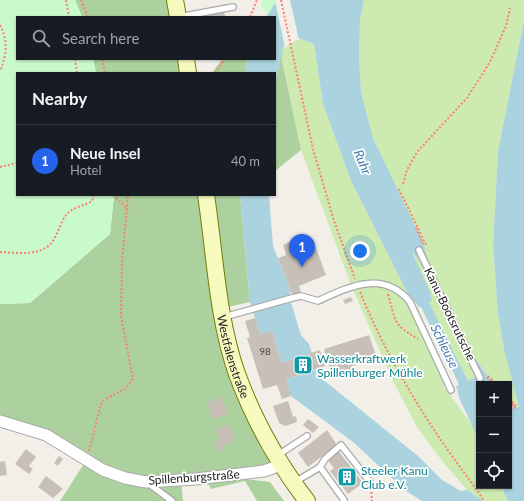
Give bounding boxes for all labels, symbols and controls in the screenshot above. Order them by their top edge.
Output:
search box [16,16,276,60]
icon: search [30,27,52,49]
text: Search here [62,29,139,47]
text: Nearby [32,88,87,109]
text: Neue Insel [70,144,141,162]
water label: Ruhr [351,147,375,177]
text: 1 [41,153,49,169]
text: 40 m [231,153,260,169]
text: Hotel [70,162,102,178]
pin: 1 [289,234,315,267]
your location [350,241,370,261]
street label: Kanu-Bootsrutsche [421,265,479,363]
street label: Westfalenstraße [215,313,253,400]
water label: Schleuse [428,321,462,371]
house number: 98 [259,345,271,357]
place label: Wasserkraftwerk Spillenburger Mühle [317,351,423,380]
building icon: Wasserkraftwerk Spillenburger Mühle [292,354,314,376]
map controls [476,381,512,489]
button: + [476,381,512,417]
button: − [476,417,512,453]
button: locate [476,453,512,489]
place label: Steeler Kanu Club e.V. [361,463,428,492]
street label: Spillenburgstraße [148,466,240,488]
building icon: Steeler Kanu Club e.V. [336,466,358,488]

